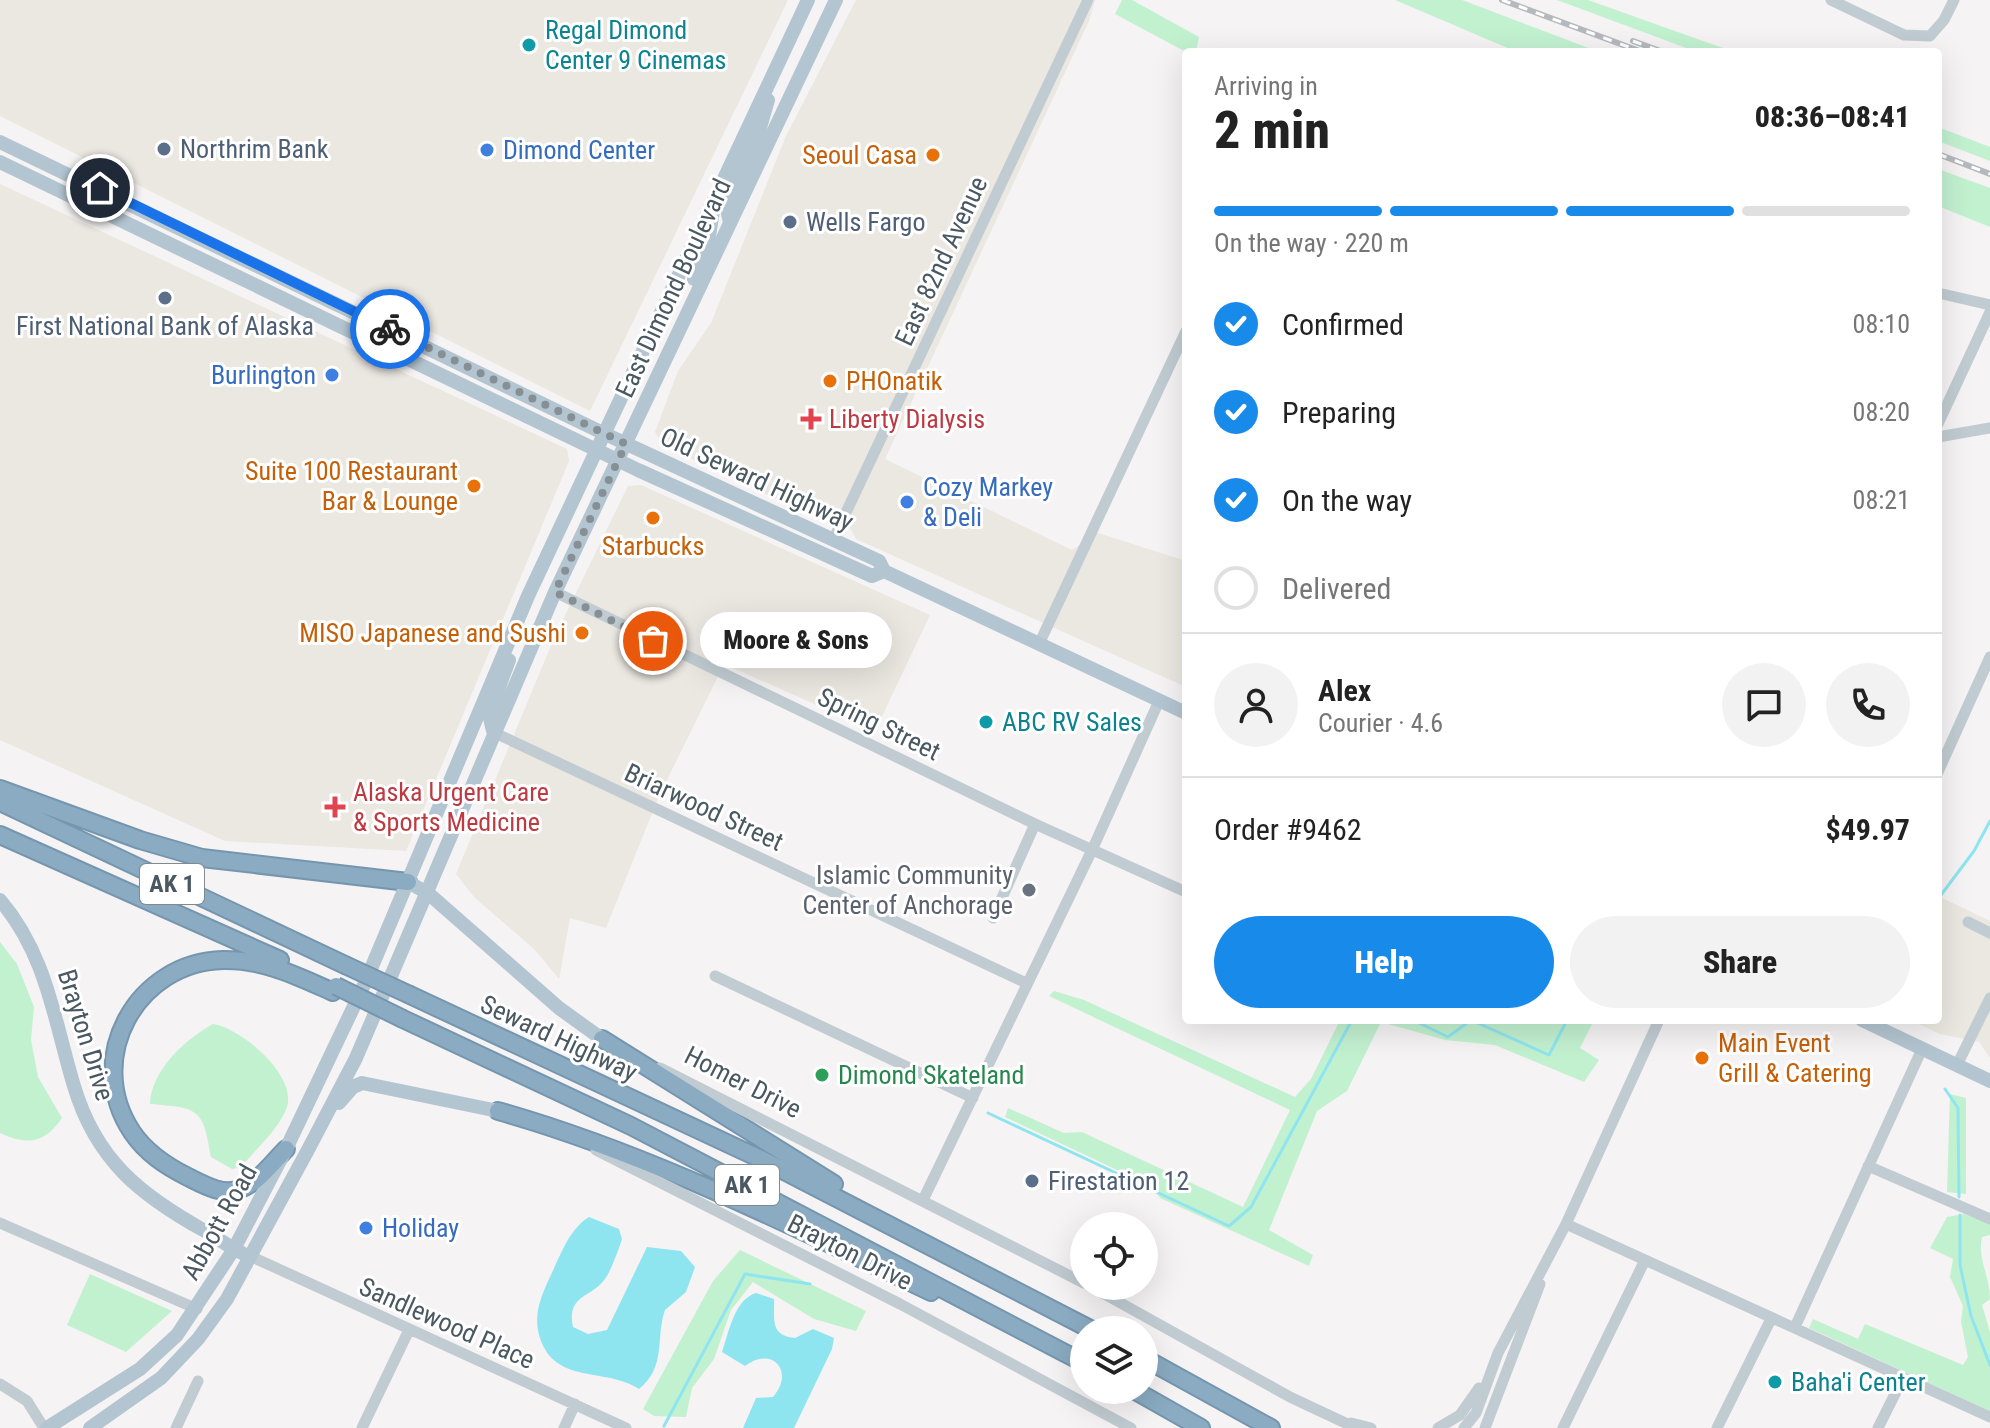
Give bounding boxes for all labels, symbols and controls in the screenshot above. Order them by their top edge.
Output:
place label: Regal Dimond Center 9 Cinemas [545,15,726,75]
marker: Regal Dimond Center 9 Cinemas [520,36,538,54]
text: Arriving in [1214,71,1318,101]
text: 08:36–08:41 [1755,99,1910,134]
text: 2 min [1214,100,1330,161]
place label: Northrim Bank [180,134,329,164]
place label: Dimond Center [503,135,655,165]
marker: Northrim Bank [155,140,173,158]
place label: Seoul Casa [802,140,917,170]
marker: Dimond Center [478,141,496,159]
marker: Seoul Casa [924,146,942,164]
pin [66,154,134,222]
icon: home [78,166,122,210]
street label: East 82nd Avenue [889,172,993,350]
street label: East Dimond Boulevard [609,174,737,402]
place label: Wells Fargo [806,207,925,237]
marker: Wells Fargo [781,213,799,231]
text: On the way · 220 m [1214,228,1409,258]
marker: First National Bank of Alaska [156,289,174,307]
courier [350,289,430,369]
icon: check [1214,302,1258,346]
icon: bike [368,307,412,351]
text: Confirmed [1282,307,1404,342]
text: 08:10 [1853,309,1910,339]
place label: First National Bank of Alaska [16,311,314,341]
place label: Burlington [211,360,316,390]
marker: Burlington [323,366,341,384]
place label: PHOnatik [846,366,943,396]
marker: PHOnatik [821,372,839,390]
icon: check [1214,390,1258,434]
text: Preparing [1282,395,1396,430]
text: 08:20 [1853,397,1910,427]
place label: Liberty Dialysis [829,404,985,434]
marker: Liberty Dialysis [800,408,822,430]
street label: Old Seward Highway [656,421,858,537]
place label: Suite 100 Restaurant Bar & Lounge [245,456,458,516]
place label: Cozy Markey & Deli [923,472,1053,532]
marker: Suite 100 Restaurant Bar & Lounge [465,477,483,495]
icon: check [1214,478,1258,522]
text: On the way [1282,483,1412,518]
text: 08:21 [1853,485,1910,515]
marker: Cozy Markey & Deli [898,493,916,511]
marker: Starbucks [644,509,662,527]
place label: Starbucks [602,531,704,561]
text: Delivered [1282,571,1391,606]
pin [619,607,687,675]
callout: Moore & Sons [701,613,893,669]
place label: MISO Japanese and Sushi [299,618,566,648]
icon: bag [631,619,675,663]
marker: MISO Japanese and Sushi [573,624,591,642]
text: Moore & Sons [723,625,869,655]
button: person [1214,663,1298,747]
button: chat [1722,663,1806,747]
button: phone [1826,663,1910,747]
text: Alex [1318,673,1371,708]
street label: Spring Street [813,681,945,767]
place label: ABC RV Sales [1002,707,1142,737]
text: Courier · 4.6 [1318,708,1443,738]
marker: ABC RV Sales [977,713,995,731]
street label: Briarwood Street [620,757,788,857]
place label: Alaska Urgent Care & Sports Medicine [353,777,549,837]
marker: Alaska Urgent Care & Sports Medicine [324,796,346,818]
text: Order #9462 [1214,812,1362,847]
text: $49.97 [1825,812,1910,847]
place label: Islamic Community Center of Anchorage [802,860,1013,920]
road number: AK 1 [140,864,204,904]
marker: Islamic Community Center of Anchorage [1020,881,1038,899]
button: Help [1214,916,1554,1008]
button: Share [1570,916,1910,1008]
street label: Brayton Drive [52,966,120,1104]
street label: Seward Highway [476,989,642,1087]
place label: Main Event Grill & Catering [1718,1028,1872,1088]
street label: Homer Drive [680,1040,806,1124]
marker: Main Event Grill & Catering [1693,1049,1711,1067]
place label: Dimond Skateland [838,1060,1024,1090]
marker: Dimond Skateland [813,1066,831,1084]
street label: Abbott Road [175,1159,263,1285]
road number: AK 1 [715,1165,779,1205]
place label: Firestation 12 [1048,1166,1189,1196]
marker: Firestation 12 [1023,1172,1041,1190]
street label: Brayton Drive [783,1208,917,1296]
map controls [1070,1212,1158,1404]
button: locate [1070,1212,1158,1300]
place label: Holiday [382,1213,459,1243]
marker: Holiday [357,1219,375,1237]
street label: Sandlewood Place [355,1271,539,1375]
button: layers [1070,1316,1158,1404]
place label: Baha'i Center [1791,1367,1926,1397]
marker: Baha'i Center [1766,1373,1784,1391]

